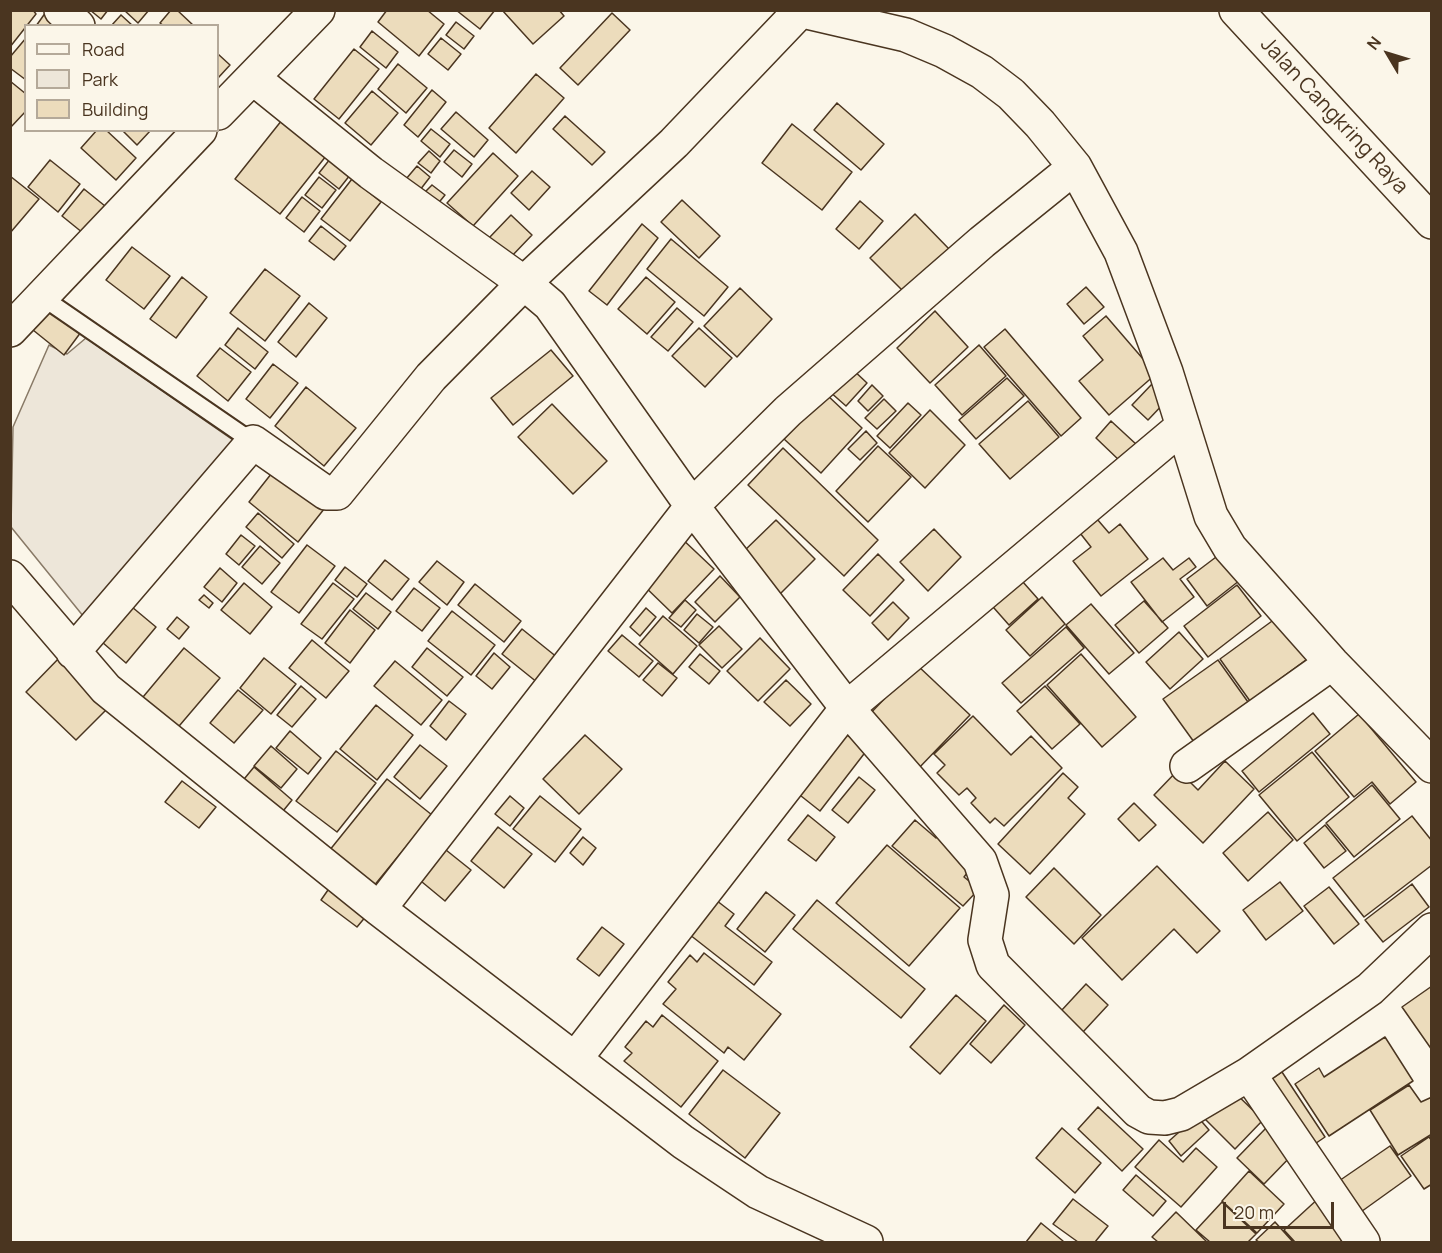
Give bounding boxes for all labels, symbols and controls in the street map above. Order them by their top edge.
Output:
legend [24,24,219,132]
north arrow [1358,24,1418,84]
text: N [1362,32,1386,54]
street label: Jalan Cangkring Raya [1255,33,1413,199]
text: Road [82,37,125,61]
text: Park [82,67,118,91]
text: Building [82,97,148,121]
scale bar [1226,1190,1337,1228]
text: 20 m [1234,1200,1274,1224]

